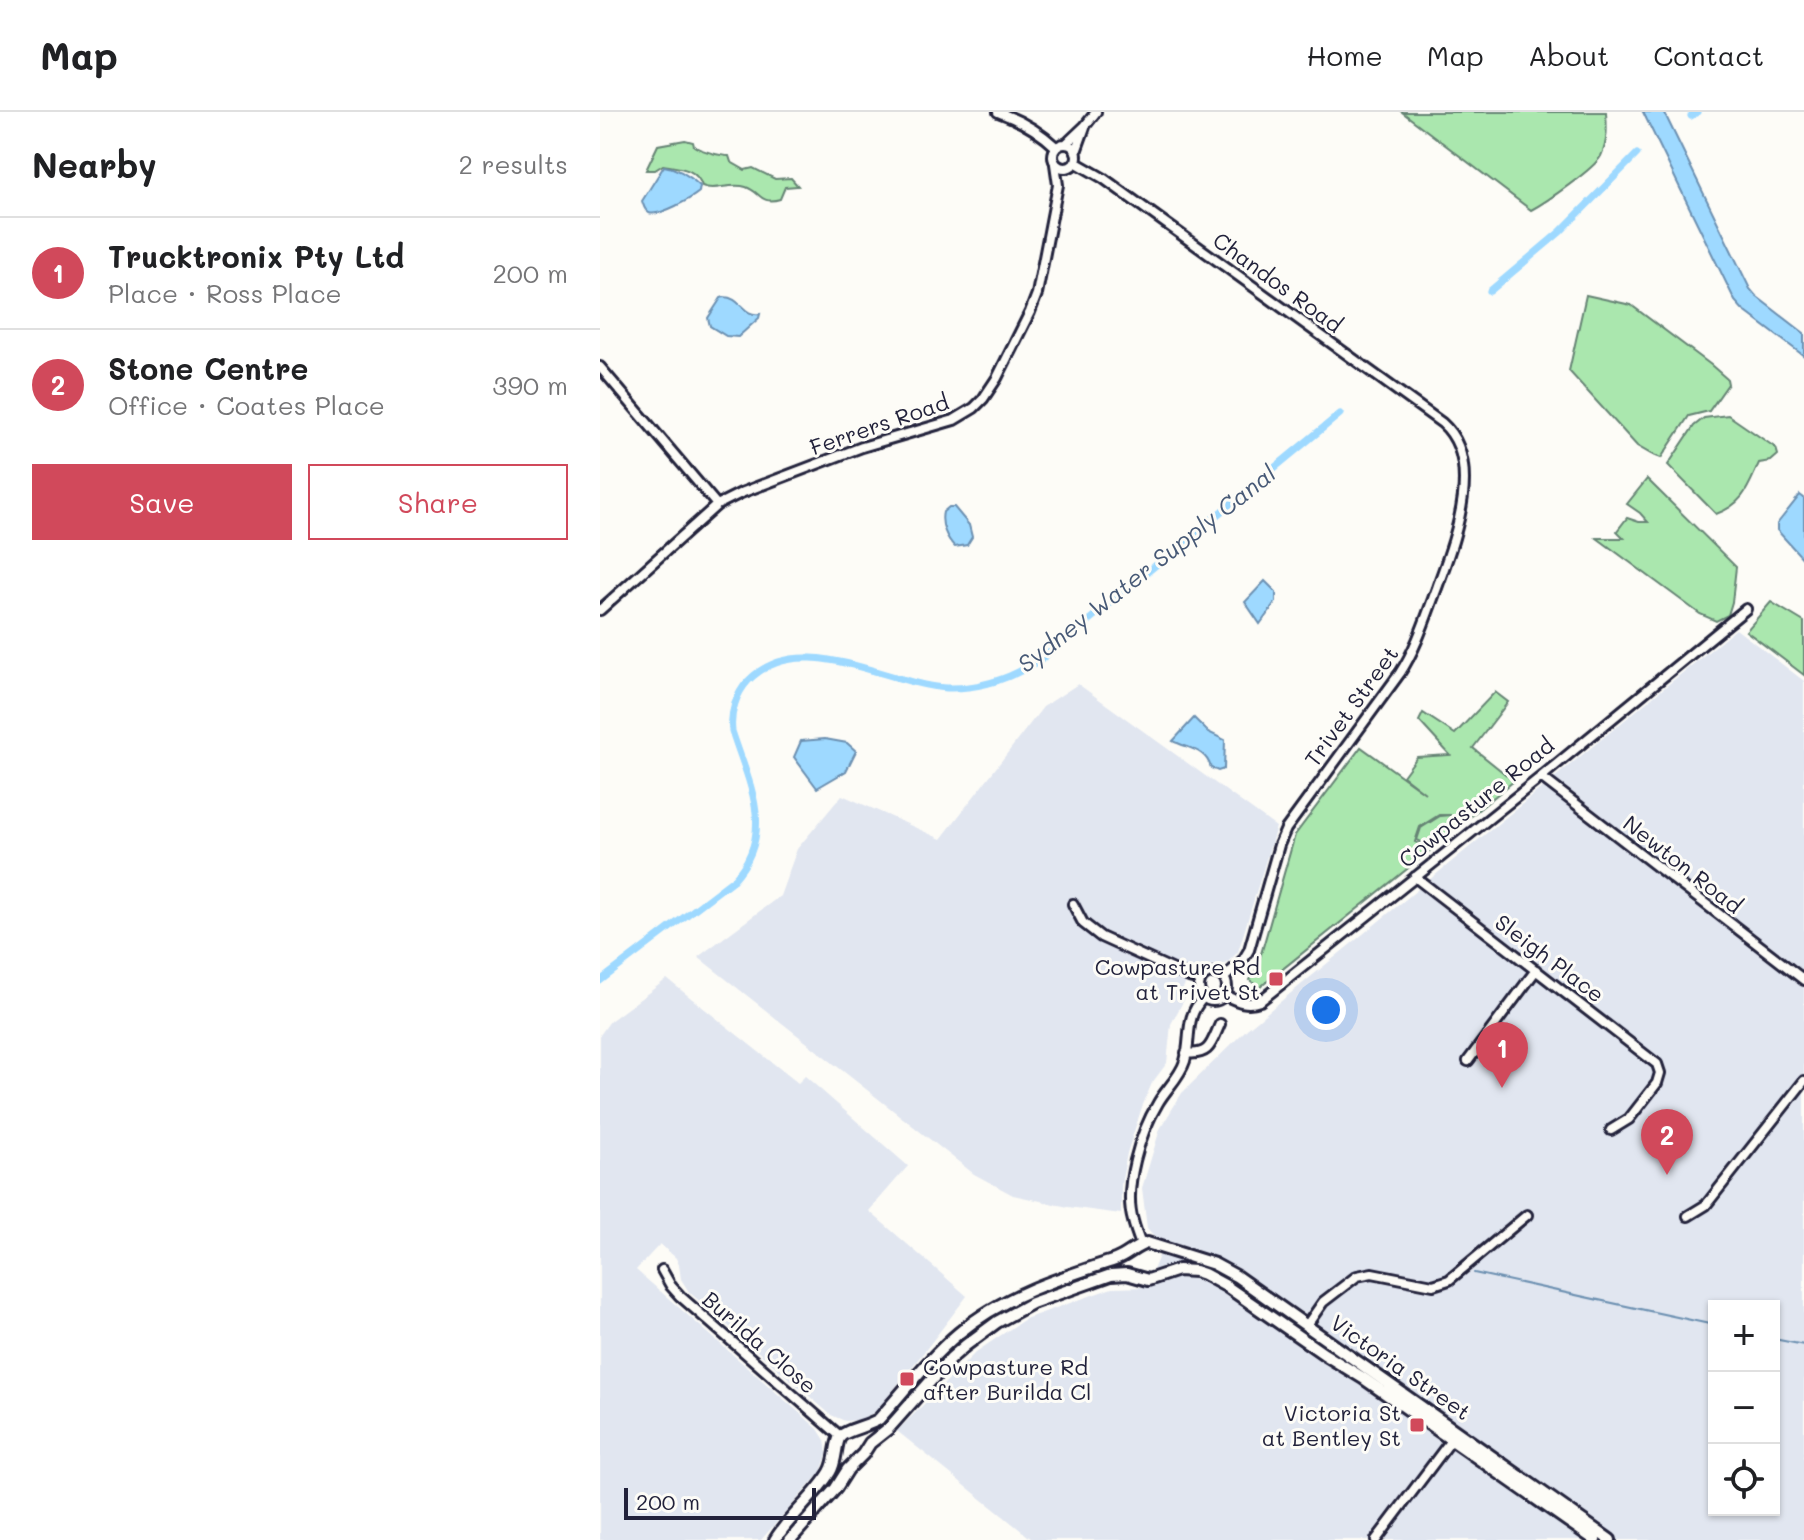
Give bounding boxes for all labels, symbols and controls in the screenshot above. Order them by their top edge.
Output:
text: Map [40,30,118,80]
text: Home [1307,37,1383,73]
text: Map [1427,37,1484,73]
text: About [1528,37,1609,73]
text: Contact [1653,37,1764,73]
text: Nearby [32,142,157,187]
text: 2 results [459,147,568,181]
street label: Chandos Road [1207,225,1349,339]
text: Trucktronix Pty Ltd [108,236,404,276]
text: 1 [52,256,64,290]
text: 200 m [492,256,568,290]
text: Place · Ross Place [108,276,342,310]
text: Stone Centre [108,348,308,388]
text: 2 [51,368,65,402]
text: 390 m [492,368,568,402]
street label: Ferrers Road [806,387,952,461]
text: Office · Coates Place [108,388,385,422]
water label: Sydney Water Supply Canal [1011,457,1281,679]
button: Save [32,464,292,540]
button: Share [308,464,568,540]
street label: Trivet Street [1298,640,1404,772]
street label: Cowpasture Road [1392,730,1560,874]
street label: Newton Road [1617,808,1749,920]
street label: Sleigh Place [1489,907,1611,1009]
place label: Cowpasture Rd at Trivet St [1095,952,1260,1006]
marker: Cowpasture Rd at Trivet St [1267,970,1285,988]
your location [1306,990,1346,1030]
pin: 1 [1476,1022,1528,1088]
pin: 2 [1641,1109,1693,1175]
street label: Burilda Close [697,1284,823,1400]
map controls [1708,1300,1780,1516]
button: + [1708,1300,1780,1372]
street label: Victoria Street [1325,1308,1477,1426]
place label: Cowpasture Rd after Burilda Cl [923,1352,1092,1406]
marker: Cowpasture Rd after Burilda Cl [898,1370,916,1388]
button: − [1708,1372,1780,1444]
place label: Victoria St at Bentley St [1262,1398,1401,1452]
marker: Victoria St at Bentley St [1408,1416,1426,1434]
button: locate [1708,1444,1780,1516]
scale bar [624,1484,816,1520]
text: 200 m [636,1487,700,1516]

